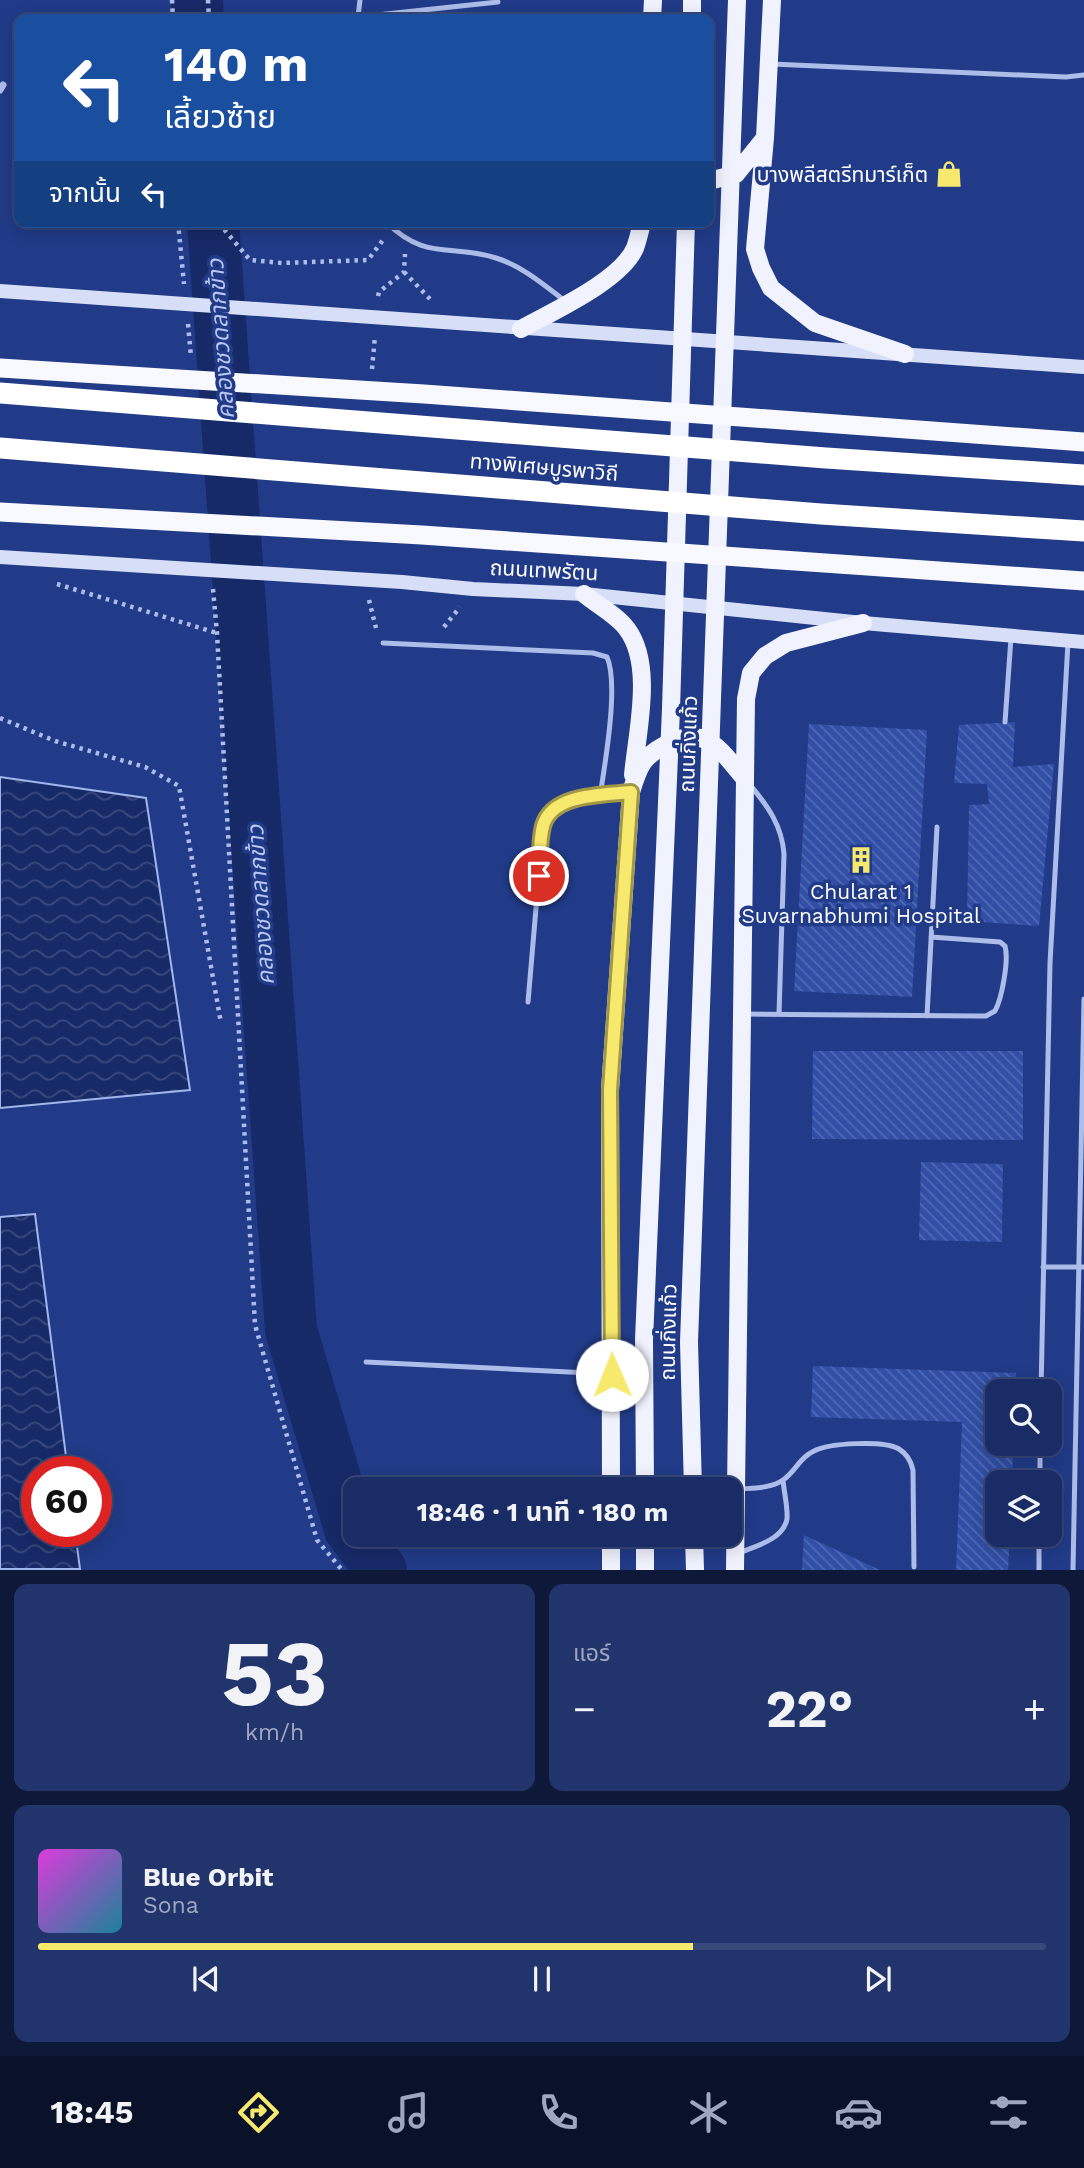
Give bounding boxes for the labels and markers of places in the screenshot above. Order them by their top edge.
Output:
shop icon: บางพลีสตรีทมาร์เก็ต [934,159,964,189]
place label: บางพลีสตรีทมาร์เก็ต [757,162,928,187]
building icon: Chularat 1 Suvarnabhumi Hospital [846,845,876,875]
pin [509,846,569,906]
place label: Chularat 1 Suvarnabhumi Hospital [742,879,981,928]

